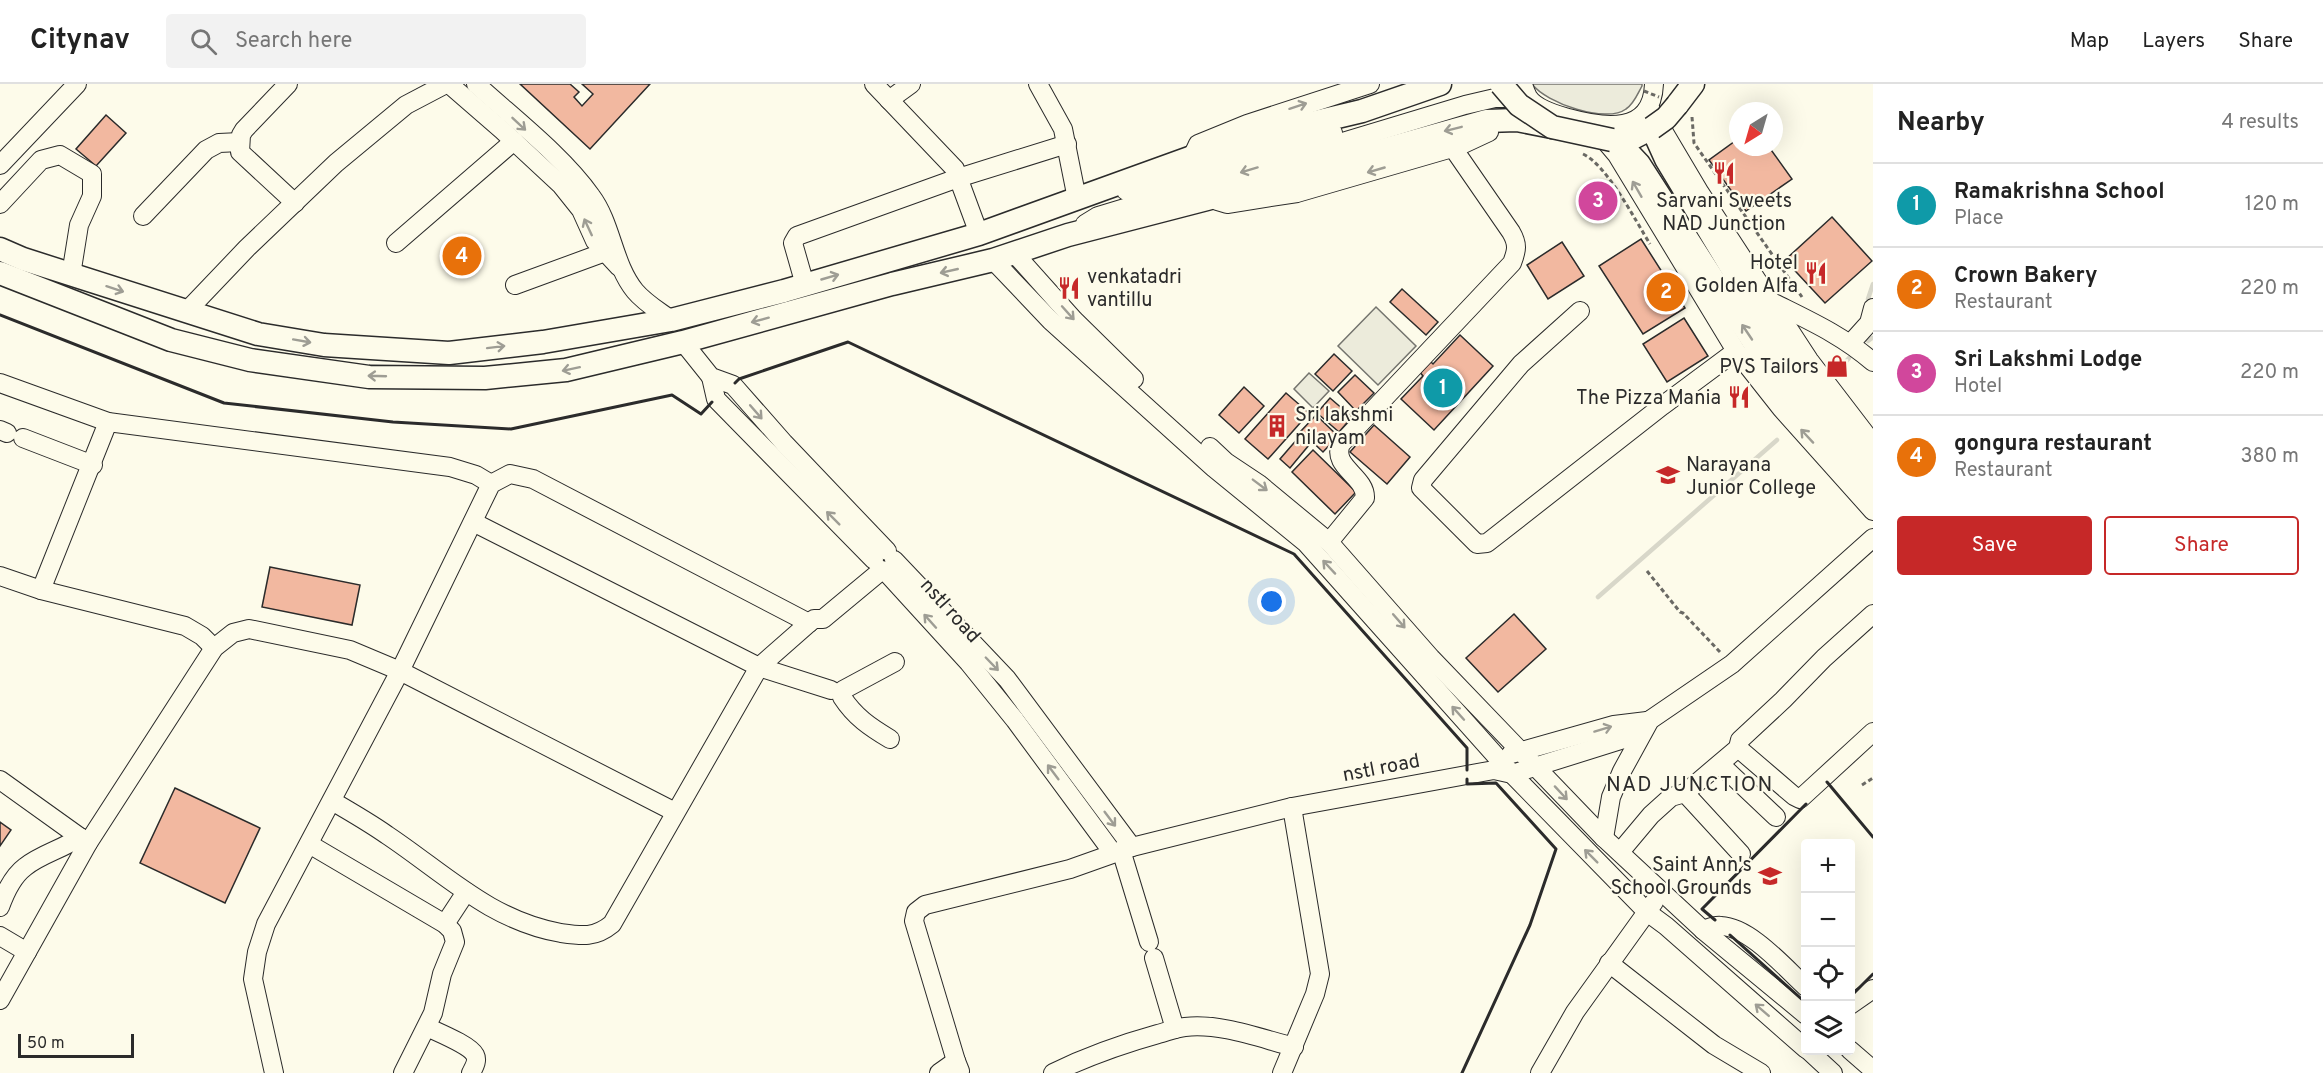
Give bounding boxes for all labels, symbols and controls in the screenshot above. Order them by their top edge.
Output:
search box [166,14,586,68]
text: Citynav [30,23,130,59]
icon: search [187,25,220,58]
text: Search here [235,28,352,55]
text: Map [2070,28,2109,55]
text: Layers [2142,28,2205,55]
text: Share [2238,28,2293,55]
one-way arrow [1288,100,1307,111]
north arrow [1729,102,1783,156]
text: Nearby [1897,107,1985,140]
text: 4 results [2222,110,2299,136]
one-way arrow [511,116,526,130]
one-way arrow [1444,124,1463,135]
restaurant icon: Sarvani Sweets NAD Junction [1711,160,1737,186]
one-way arrow [1240,165,1259,176]
one-way arrow [1367,165,1386,176]
pin: 3 [1578,178,1618,224]
text: Ramakrishna School [1954,179,2165,206]
one-way arrow [1631,181,1643,198]
place label: Sarvani Sweets NAD Junction [1656,189,1792,238]
text: 1 [1913,192,1921,218]
text: 120 m [2245,192,2299,218]
text: Place [1954,206,2004,232]
one-way arrow [582,218,594,236]
pin: 4 [442,234,482,279]
place label: Hotel Golden Alfa [1695,251,1798,300]
restaurant icon: Hotel Golden Alfa [1803,260,1829,286]
text: Crown Bakery [1954,263,2097,290]
one-way arrow [939,265,958,277]
place label: venkatadri vantillu [1087,265,1182,314]
pin: 2 [1646,270,1686,314]
one-way arrow [821,271,840,282]
restaurant icon: venkatadri vantillu [1056,275,1082,301]
text: 2 [1910,276,1923,302]
text: 220 m [2240,276,2299,302]
one-way arrow [105,284,124,295]
text: Restaurant [1954,290,2053,316]
one-way arrow [1061,305,1075,320]
one-way arrow [751,315,770,327]
one-way arrow [1741,324,1753,341]
one-way arrow [292,336,312,347]
one-way arrow [486,342,506,353]
text: Sri Lakshmi Lodge [1954,347,2142,374]
shop icon: PVS Tailors [1824,353,1850,379]
place label: PVS Tailors [1719,355,1819,381]
text: 3 [1911,360,1923,386]
text: 220 m [2240,360,2299,386]
one-way arrow [562,363,581,375]
pin: 1 [1424,366,1462,410]
one-way arrow [367,371,387,382]
text: Hotel [1954,374,2002,400]
restaurant icon: The Pizza Mania [1726,384,1752,410]
place label: The Pizza Mania [1576,386,1721,412]
place label: Sri lakshmi nilayam [1295,403,1393,452]
one-way arrow [749,404,763,419]
building icon: Sri lakshmi nilayam [1264,413,1290,439]
one-way arrow [1800,428,1814,443]
text: gongura restaurant [1954,431,2152,458]
text: 4 [1910,444,1923,470]
text: 380 m [2240,444,2299,470]
place label: Narayana Junior College [1686,453,1816,502]
text: Restaurant [1954,458,2053,484]
school or university icon: Narayana Junior College [1655,462,1681,488]
one-way arrow [1251,479,1267,492]
one-way arrow [826,511,841,526]
button: Save [1897,516,2092,575]
button: Share [2104,516,2299,575]
one-way arrow [1322,560,1336,575]
street label: nstl road [914,574,985,649]
your location [1257,587,1286,616]
one-way arrow [923,613,937,628]
one-way arrow [1392,613,1406,628]
one-way arrow [985,656,1000,671]
one-way arrow [1451,706,1465,721]
one-way arrow [1593,723,1612,734]
street label: nstl road [1340,749,1422,789]
one-way arrow [1047,764,1059,780]
district label: NAD JUNCTION [1606,772,1774,799]
one-way arrow [1554,786,1568,801]
one-way arrow [1104,810,1117,826]
map controls [1801,839,1855,1055]
button: + [1801,839,1855,893]
one-way arrow [1584,848,1599,863]
place label: Saint Ann's School Grounds [1610,853,1752,902]
school or university icon: Saint Ann's School Grounds [1757,863,1783,889]
button: − [1801,893,1855,947]
button: locate [1801,947,1855,1001]
button: layers [1801,1001,1855,1055]
one-way arrow [1754,1003,1769,1017]
scale bar [18,1031,134,1058]
text: 50 m [27,1034,65,1054]

